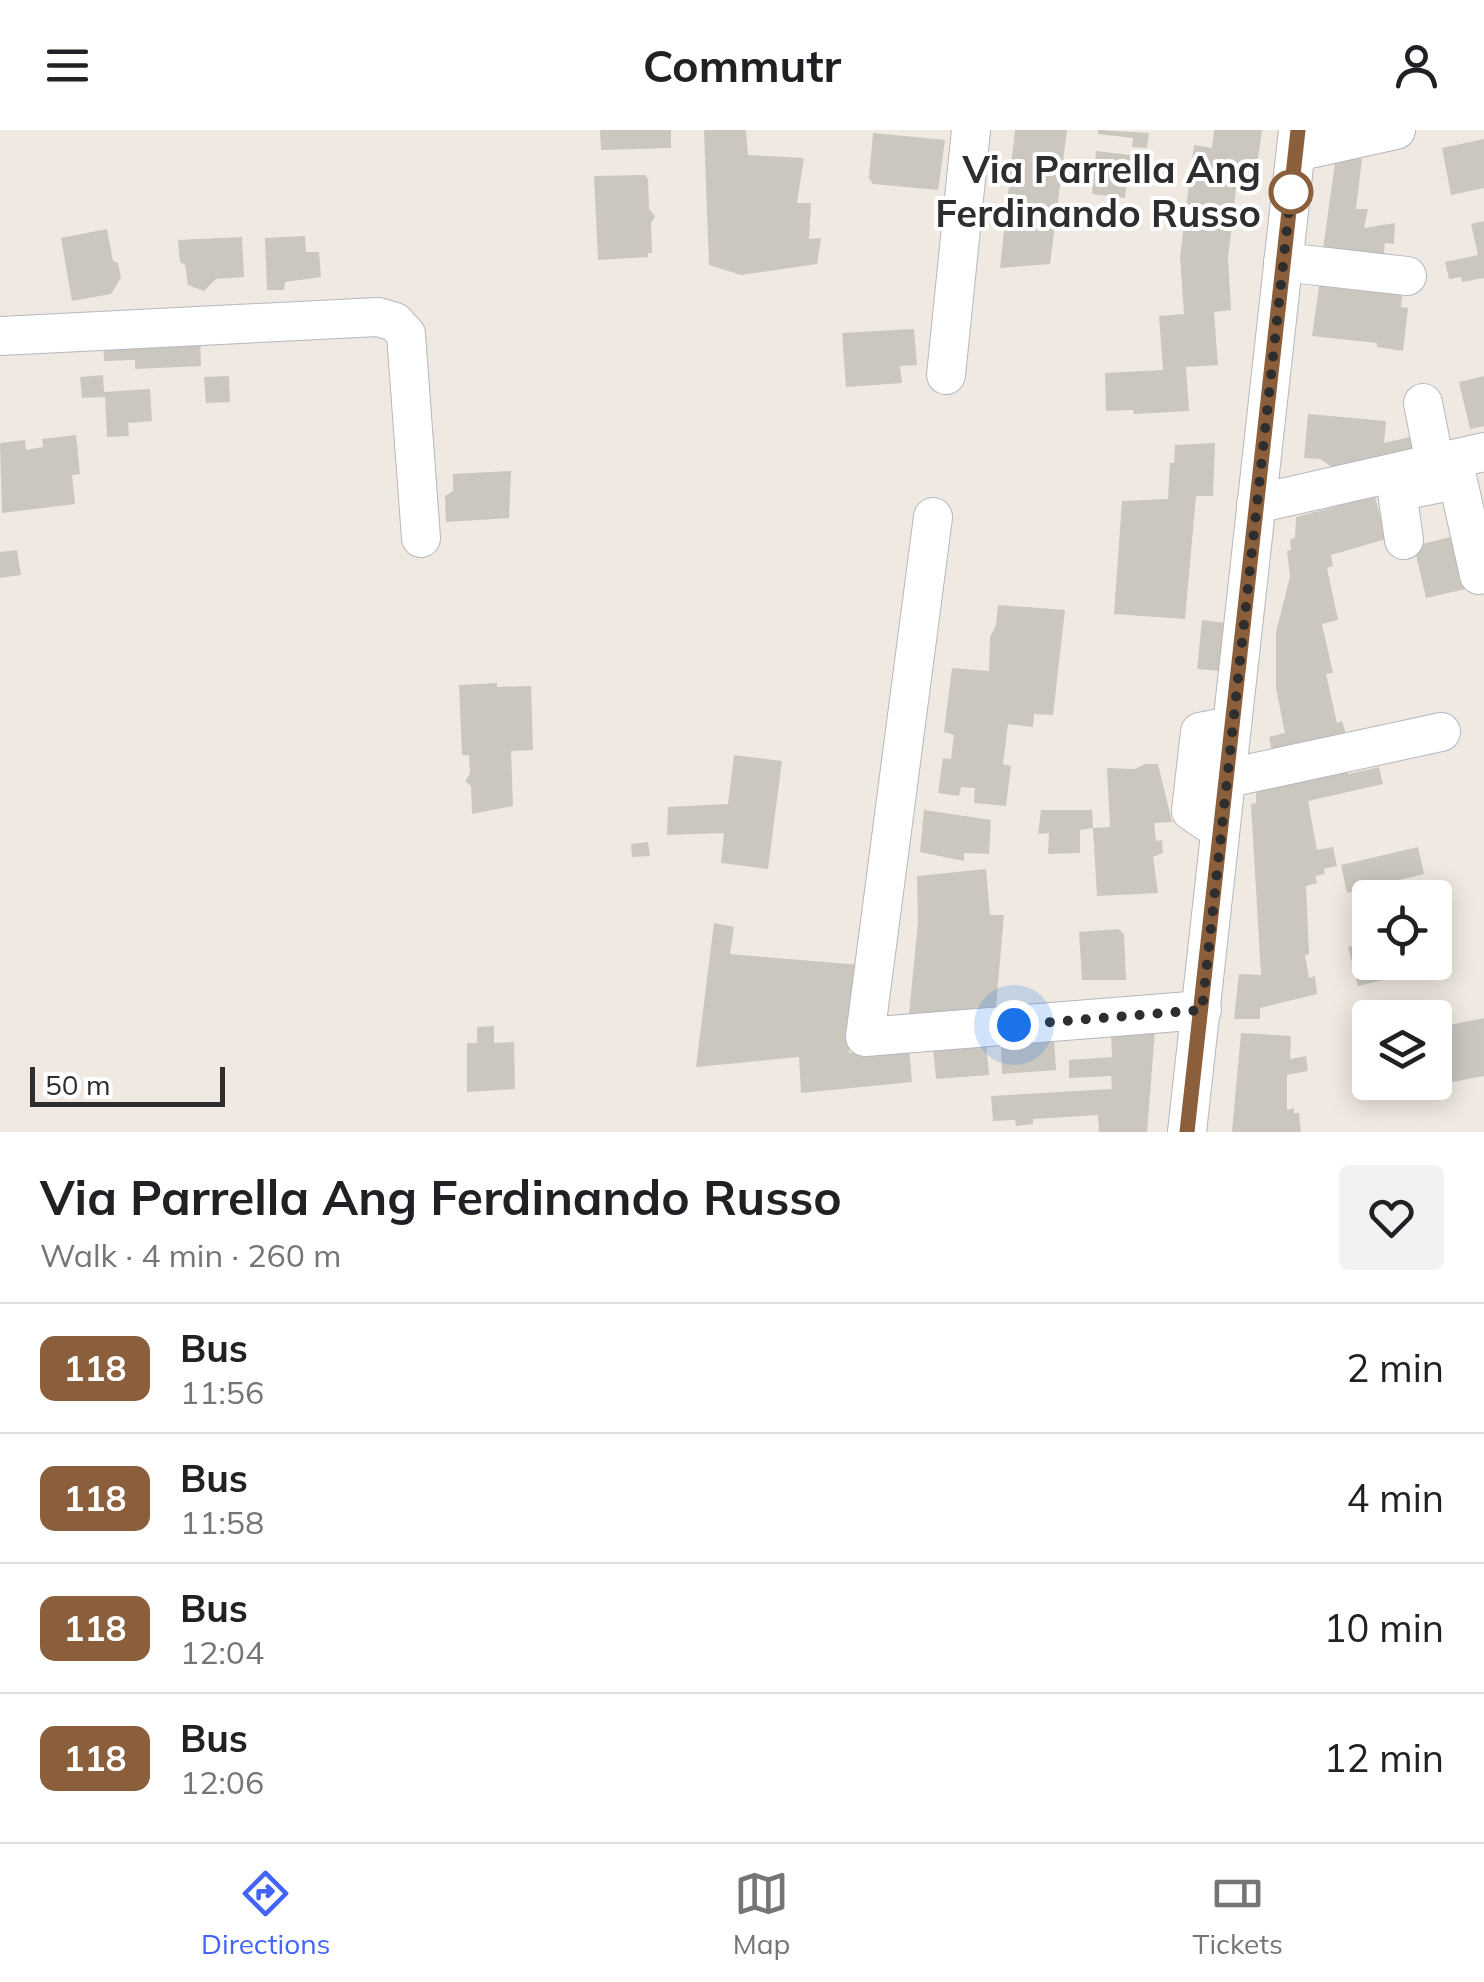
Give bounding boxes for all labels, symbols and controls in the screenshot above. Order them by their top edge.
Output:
text: Commutr [643,37,841,93]
icon: menu [40,38,95,93]
icon: person [1389,38,1444,93]
place label: Via Parrella Ang Ferdinando Russo [935,145,1261,237]
marker: Via Parrella Ang Ferdinando Russo [1270,171,1312,213]
map controls [1352,880,1452,1100]
button: locate [1352,880,1452,980]
your location [989,1000,1039,1050]
button: layers [1352,1000,1452,1100]
scale bar [30,1062,225,1106]
text: 50 m [45,1067,111,1102]
button: heart [1339,1165,1444,1270]
text: Via Parrella Ang Ferdinando Russo [40,1167,842,1227]
text: Walk · 4 min · 260 m [40,1235,341,1275]
text: Bus [180,1324,248,1372]
text: 2 min [1347,1344,1444,1392]
text: 118 [63,1346,127,1390]
text: 11:56 [180,1372,264,1412]
text: Bus [180,1454,248,1502]
text: 4 min [1347,1474,1444,1522]
text: 118 [63,1476,127,1520]
text: 11:58 [180,1502,264,1542]
text: Bus [180,1584,248,1632]
text: 10 min [1324,1604,1444,1652]
text: 118 [63,1606,127,1650]
text: 12:04 [180,1632,264,1672]
text: Bus [180,1714,248,1762]
text: 12 min [1324,1734,1444,1782]
text: 118 [63,1736,127,1780]
text: 12:06 [180,1762,264,1802]
tab: Directions [201,1866,331,1961]
tab: Map [733,1866,790,1961]
tab: Tickets [1192,1866,1283,1961]

